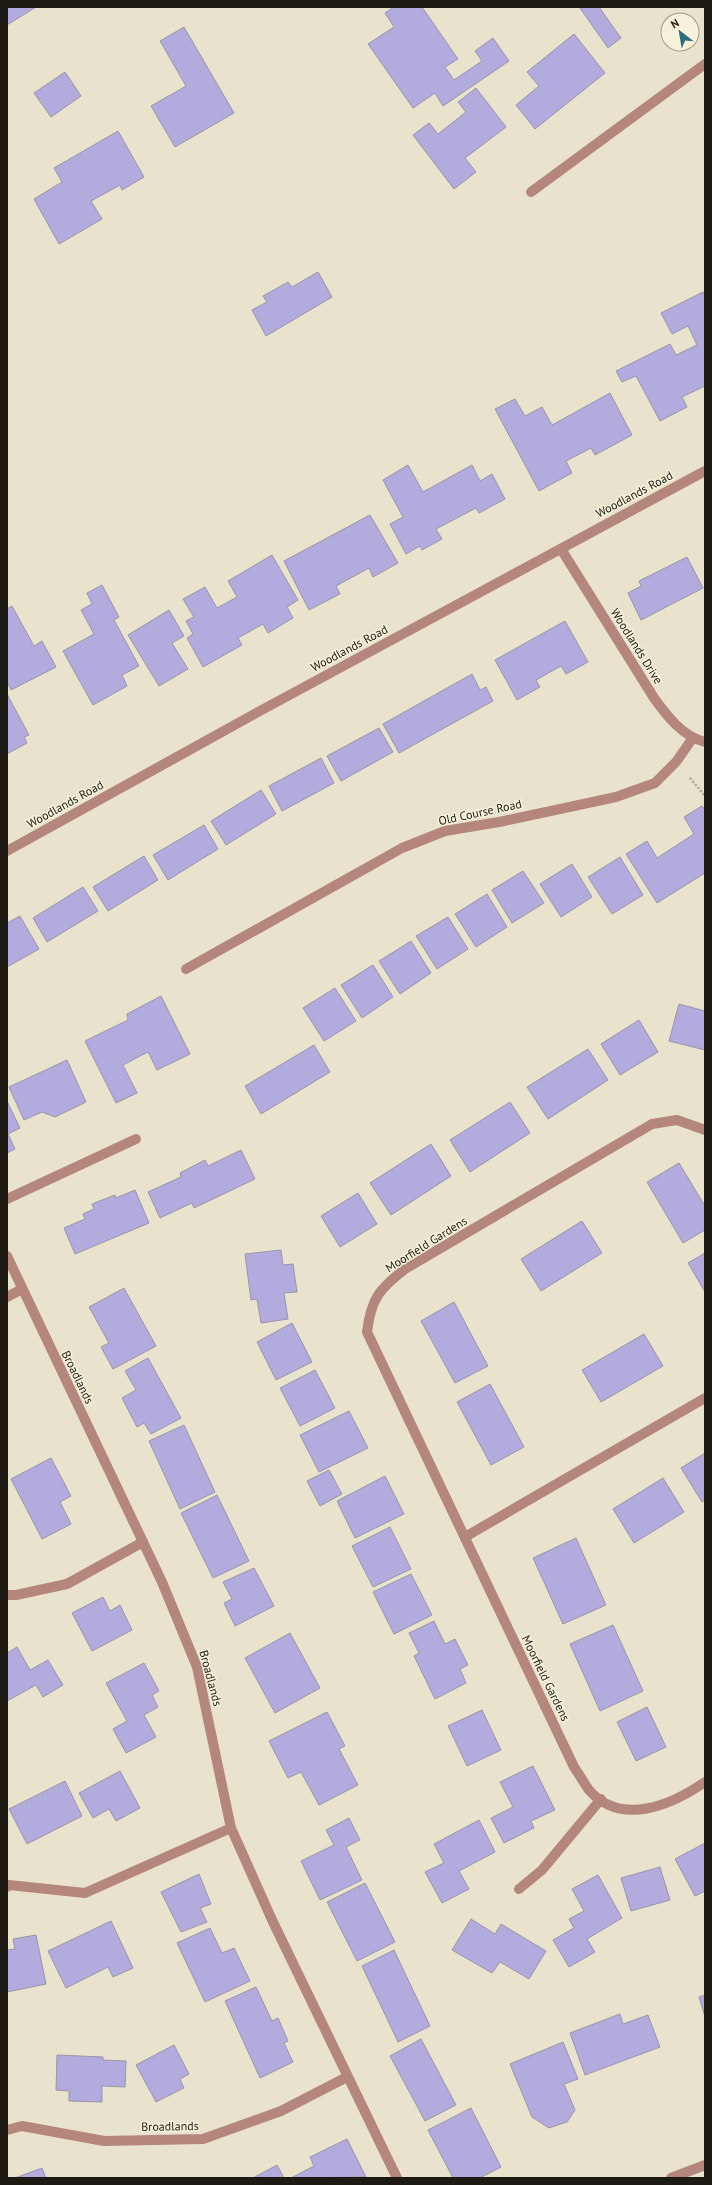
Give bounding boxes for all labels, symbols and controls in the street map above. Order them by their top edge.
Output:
north arrow [660,12,700,52]
text: N [668,16,682,31]
street label: Woodlands Road [593,467,675,521]
street label: Woodlands Drive [608,605,666,687]
street label: Woodlands Road [308,621,390,675]
street label: Woodlands Road [24,777,106,831]
street label: Old Course Road [437,796,523,828]
street label: Moorfield Gardens [382,1213,470,1275]
street label: Broadlands [59,1348,97,1406]
street label: Moorfield Gardens [519,1633,573,1723]
street label: Broadlands [196,1648,226,1708]
street label: Broadlands [141,2118,199,2134]

